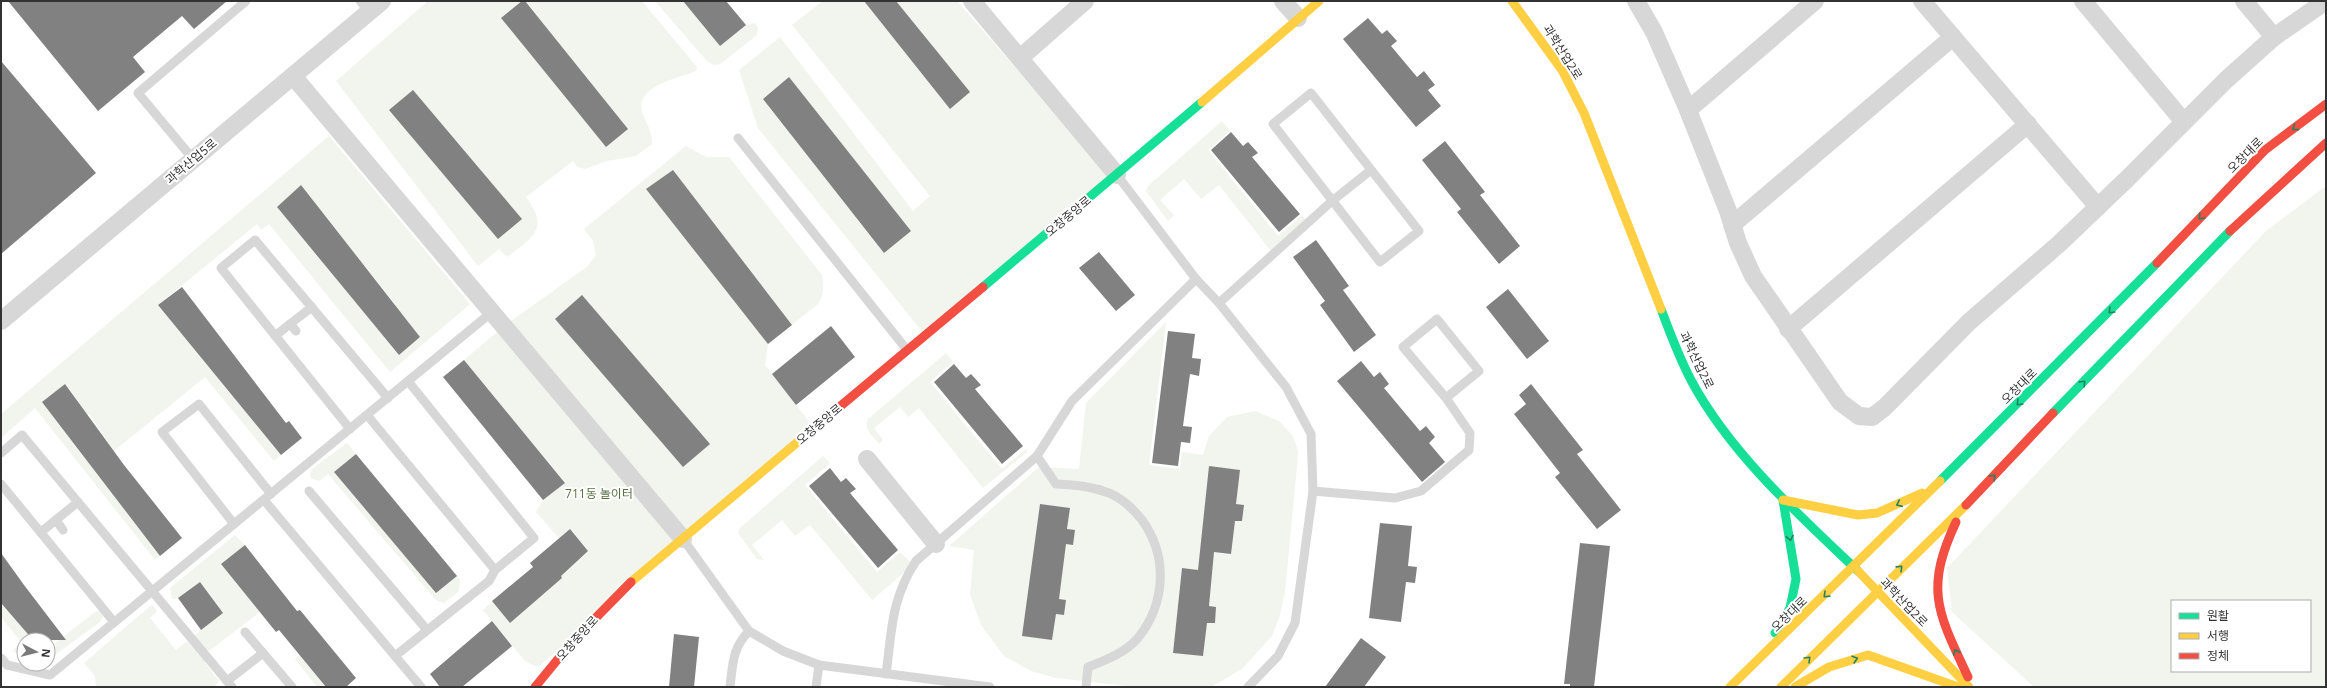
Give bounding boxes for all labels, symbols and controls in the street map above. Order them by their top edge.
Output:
street label: 과학산업2로 [1539,21,1587,83]
one-way arrow [2292,123,2299,130]
street label: 오창대로 [2223,133,2267,177]
street label: 과학산업5로 [162,135,220,187]
street label: 오창중앙로 [1041,192,1095,240]
one-way arrow [2198,212,2206,220]
one-way arrow [2108,306,2116,314]
street label: 과학산업2로 [1676,328,1718,392]
street label: 오창대로 [1997,364,2041,408]
one-way arrow [2078,380,2086,388]
one-way arrow [2016,398,2024,406]
street label: 오창중앙로 [792,400,846,448]
one-way arrow [1988,474,1996,482]
park label: 711동 놀이터 [565,485,633,502]
one-way arrow [1895,499,1903,507]
one-way arrow [1786,535,1794,542]
one-way arrow [1896,566,1903,573]
street label: 과학산업2로 [1876,574,1932,630]
one-way arrow [1823,590,1831,598]
street label: 오창대로 [1767,593,1811,635]
legend [2171,600,2311,672]
text: 원활 [2207,607,2229,624]
street label: 오창중앙로 [552,612,602,664]
text: 서행 [2207,627,2229,644]
north arrow [16,632,56,672]
text: 정체 [2207,647,2229,664]
text: N [38,648,54,659]
one-way arrow [1953,648,1961,656]
one-way arrow [1852,655,1859,664]
one-way arrow [1803,656,1811,664]

